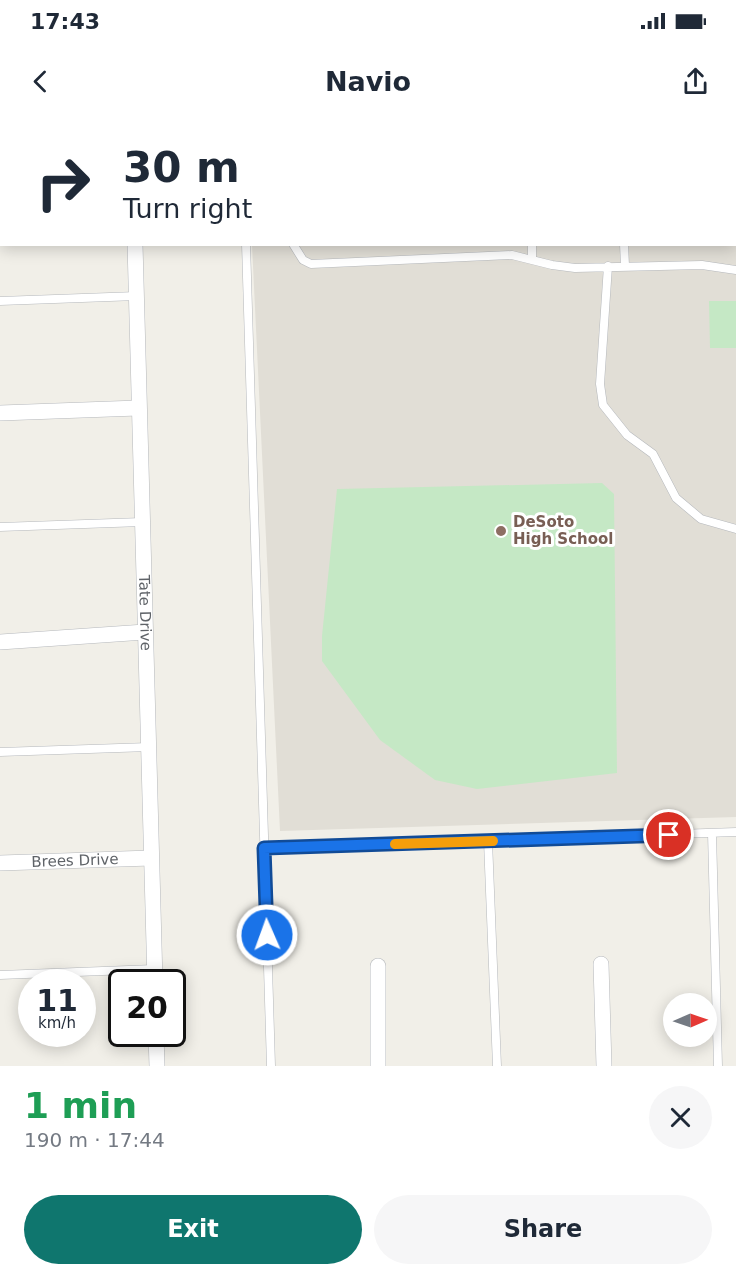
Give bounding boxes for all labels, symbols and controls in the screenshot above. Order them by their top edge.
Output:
text: 17:43 [30,9,100,34]
icon: back [24,65,57,98]
icon: share [679,65,712,98]
text: Navio [325,66,411,97]
text: 30 m [123,143,240,192]
icon: right [24,144,102,222]
text: Turn right [123,193,252,224]
place label: DeSoto High School [513,513,613,548]
marker: DeSoto High School [494,524,508,538]
street label: Tate Drive [135,574,155,651]
pin [643,809,694,860]
icon: arrive [652,818,685,851]
street label: Brees Drive [31,850,119,871]
position arrow [235,903,299,967]
speed limit sign: 20 [108,969,186,1047]
text: 11 [36,983,78,1018]
north arrow [663,993,717,1047]
map controls [663,993,717,1047]
text: km/h [38,1014,76,1032]
text: 1 min [24,1085,137,1126]
button: close [649,1086,712,1149]
text: 190 m · 17:44 [24,1128,165,1152]
button: Exit [24,1195,362,1264]
button: Share [374,1195,712,1264]

